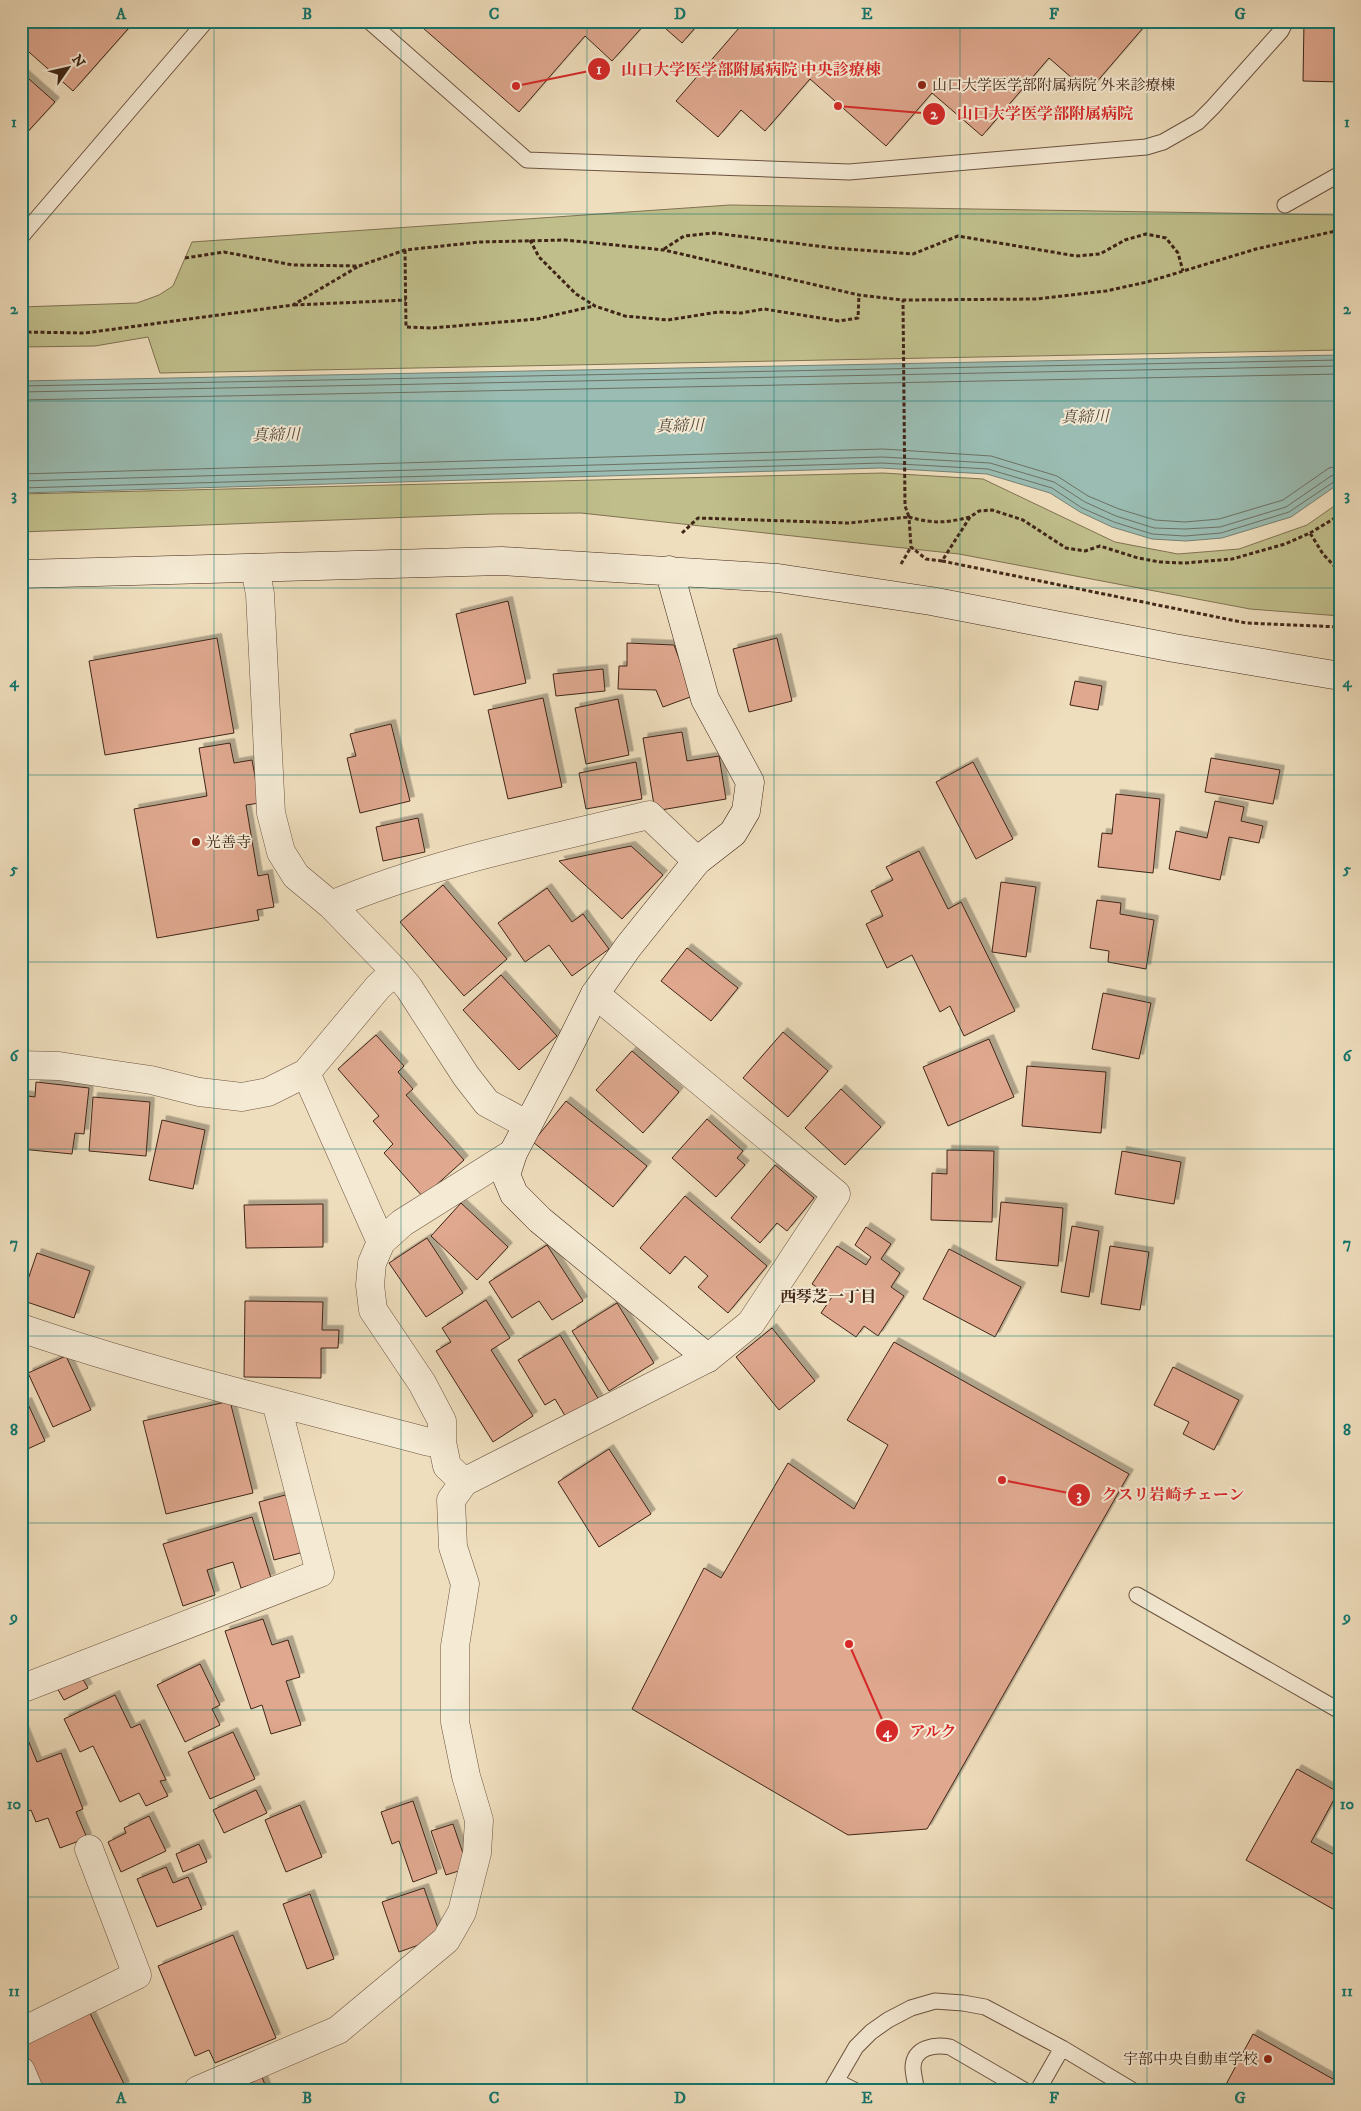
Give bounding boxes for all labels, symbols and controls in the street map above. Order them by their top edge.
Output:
text: A [115,4,127,24]
text: B [302,4,312,24]
text: C [489,4,499,24]
text: D [674,4,686,24]
text: E [861,4,873,24]
text: F [1049,4,1059,24]
text: G [1234,4,1246,24]
north arrow [42,42,92,92]
text: N [67,51,89,72]
callout: 山口大学医学部附属病院 中央診療棟 [586,53,891,84]
text: 1 [596,60,602,79]
text: 山口大学医学部附属病院 中央診療棟 [621,60,881,80]
place label: 山口大学医学部附属病院 外来診療棟 [932,76,1175,95]
marker: 山口大学医学部附属病院 外来診療棟 [916,79,928,91]
callout: 山口大学医学部附属病院 [922,98,1143,129]
text: 山口大学医学部附属病院 [957,104,1133,124]
text: 2 [930,105,938,124]
text: 1 [11,112,17,132]
text: 1 [1344,112,1350,132]
text: 2 [10,299,19,319]
text: 2 [1343,299,1352,319]
water label: 真締川 [1061,407,1111,427]
water label: 真締川 [656,416,706,436]
water label: 真締川 [252,425,302,445]
text: 3 [11,485,17,505]
text: 3 [1344,485,1350,505]
text: 4 [8,672,19,692]
text: 4 [1341,672,1352,692]
place label: 光善寺 [206,833,251,852]
marker: 光善寺 [190,836,202,848]
text: 5 [9,859,18,879]
text: 5 [1342,859,1351,879]
text: 6 [10,1046,20,1066]
text: 6 [1343,1046,1353,1066]
text: 7 [10,1233,18,1253]
text: 7 [1343,1233,1351,1253]
district label: 西琴芝一丁目 [780,1287,876,1307]
text: 8 [10,1420,18,1440]
text: 8 [1343,1420,1351,1440]
callout: クスリ岩崎チェーン [1066,1479,1255,1510]
text: クスリ岩崎チェーン [1101,1485,1245,1505]
text: 3 [1076,1486,1082,1505]
text: 9 [9,1607,18,1627]
text: 9 [1342,1607,1351,1627]
callout: アルク [874,1716,967,1747]
text: アルク [909,1722,957,1742]
text: 4 [882,1723,893,1742]
text: 10 [7,1794,22,1814]
text: 10 [1340,1794,1355,1814]
text: 11 [8,1981,20,2001]
text: 11 [1341,1981,1353,2001]
place label: 宇部中央自動車学校 [1123,2050,1258,2069]
marker: 宇部中央自動車学校 [1262,2053,1274,2065]
text: A [115,2088,127,2108]
text: B [302,2088,312,2108]
text: C [489,2088,499,2108]
text: D [674,2088,686,2108]
text: E [861,2088,873,2108]
text: F [1049,2088,1059,2108]
text: G [1234,2088,1246,2108]

